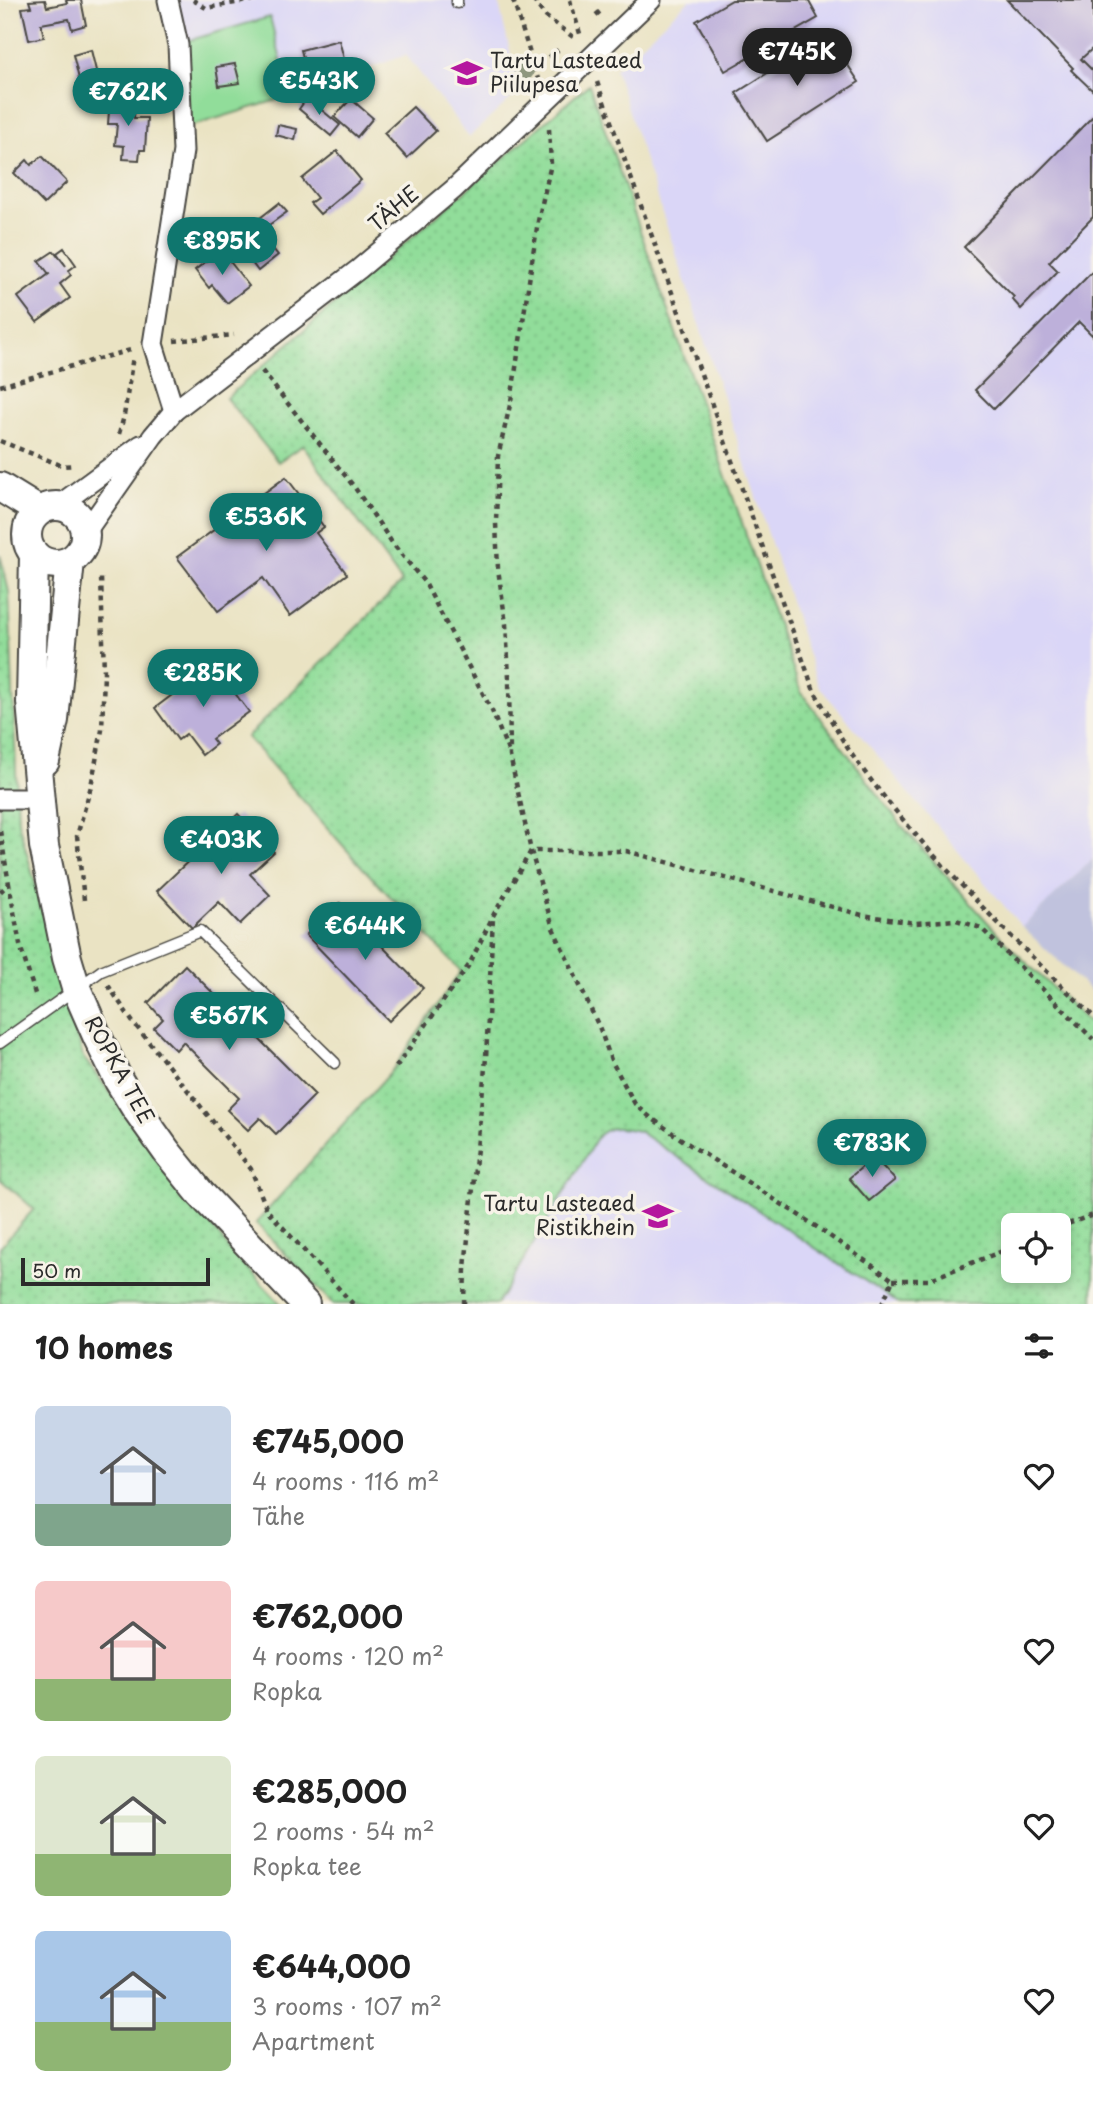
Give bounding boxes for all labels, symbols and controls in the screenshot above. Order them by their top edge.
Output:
pin: €745K [748,28,846,88]
text: €745K [758,33,836,68]
place label: Tartu Lasteaed Piilupesa [490,43,642,99]
school or university icon: Tartu Lasteaed Piilupesa [450,56,484,90]
pin: €543K [270,58,368,117]
text: €543K [279,62,359,97]
pin: €762K [79,68,177,128]
text: €762K [89,73,167,108]
street label: TÄHE [360,177,425,238]
pin: €895K [173,218,271,277]
text: €895K [183,222,261,257]
pin: €536K [217,494,315,553]
text: €536K [225,498,307,533]
pin: €285K [154,650,252,709]
text: €285K [163,654,243,689]
pin: €403K [172,816,270,876]
text: €403K [180,821,262,856]
pin: €644K [316,902,414,962]
text: €644K [324,907,406,942]
pin: €567K [180,992,278,1052]
text: €567K [190,997,268,1032]
street label: ROPKA TEE [78,1009,164,1129]
pin: €783K [823,1120,921,1179]
text: €783K [833,1124,911,1159]
place label: Tartu Lasteaed Ristikhein [483,1186,635,1242]
school or university icon: Tartu Lasteaed Ristikhein [641,1199,675,1233]
map controls [1001,1213,1071,1283]
button: locate [1001,1213,1071,1283]
scale bar [21,1255,210,1287]
text: 50 m [32,1256,81,1284]
text: 10 homes [35,1324,173,1369]
icon: filters [1020,1327,1058,1365]
text: €745,000 [252,1418,404,1463]
icon: home [91,1434,175,1518]
icon: heart [1020,1457,1058,1495]
text: 4 rooms · 116 m² [252,1463,439,1498]
text: Tähe [252,1498,305,1533]
text: €762,000 [252,1593,403,1638]
icon: home [91,1609,175,1693]
icon: heart [1020,1632,1058,1670]
text: 4 rooms · 120 m² [252,1638,444,1673]
text: Ropka [252,1673,322,1708]
text: €285,000 [252,1768,407,1813]
icon: home [91,1784,175,1868]
icon: heart [1020,1807,1058,1845]
text: 2 rooms · 54 m² [252,1813,435,1848]
text: Ropka tee [252,1848,362,1883]
text: €644,000 [252,1943,411,1988]
icon: home [91,1959,175,2043]
icon: heart [1020,1982,1058,2020]
text: 3 rooms · 107 m² [252,1988,442,2023]
text: Apartment [252,2023,375,2058]

